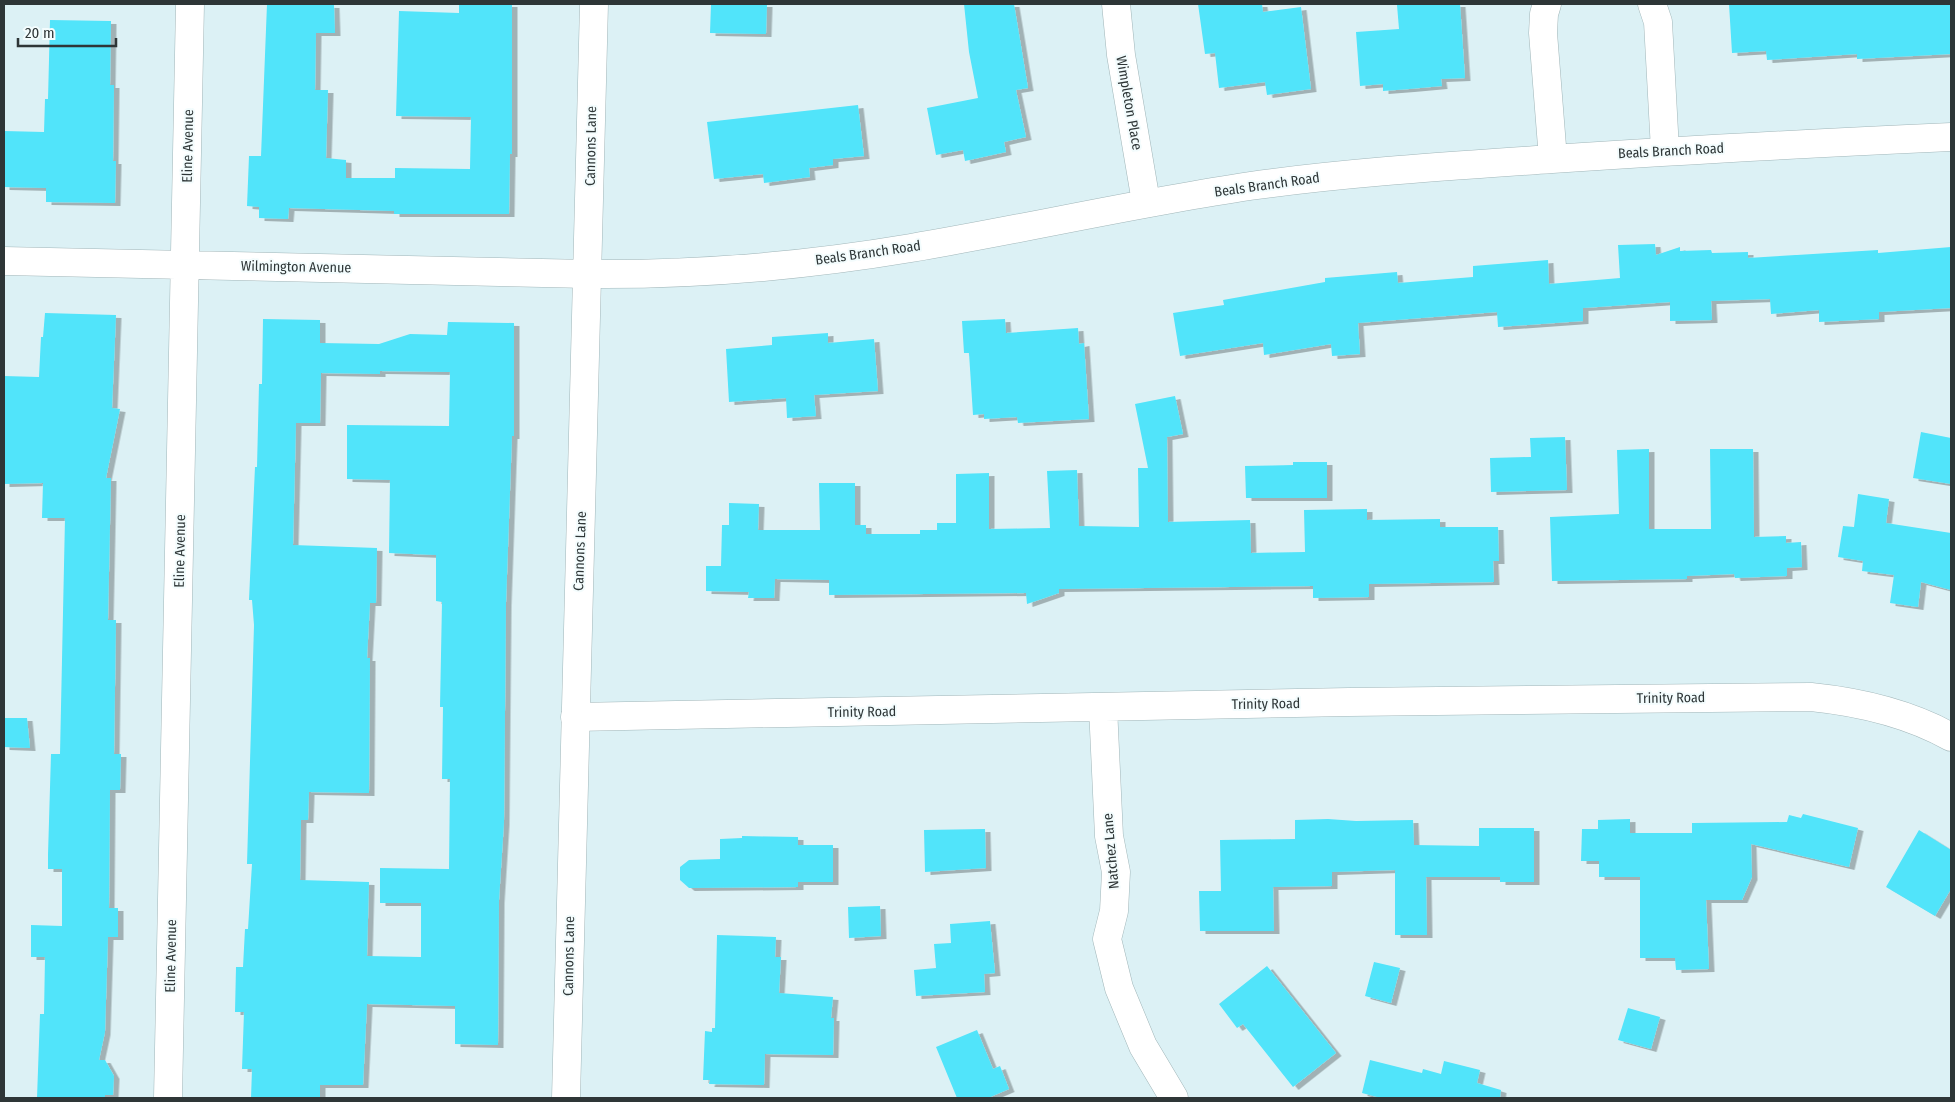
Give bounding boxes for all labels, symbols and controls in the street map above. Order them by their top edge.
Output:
scale bar [18,15,115,47]
text: 20 m [25,24,55,42]
street label: Wimpleton Place [1112,55,1146,152]
street label: Cannons Lane [582,106,600,186]
street label: Eline Avenue [179,109,197,183]
street label: Beals Branch Road [1618,140,1724,162]
street label: Beals Branch Road [1213,169,1321,201]
street label: Beals Branch Road [814,237,922,269]
street label: Wilmington Avenue [241,258,351,276]
street label: Cannons Lane [570,511,590,591]
street label: Eline Avenue [171,514,189,588]
street label: Trinity Road [1637,689,1705,707]
street label: Trinity Road [1232,695,1300,713]
street label: Trinity Road [828,703,896,721]
street label: Natchez Lane [1099,812,1123,890]
street label: Cannons Lane [560,916,578,996]
street label: Eline Avenue [162,919,180,993]

